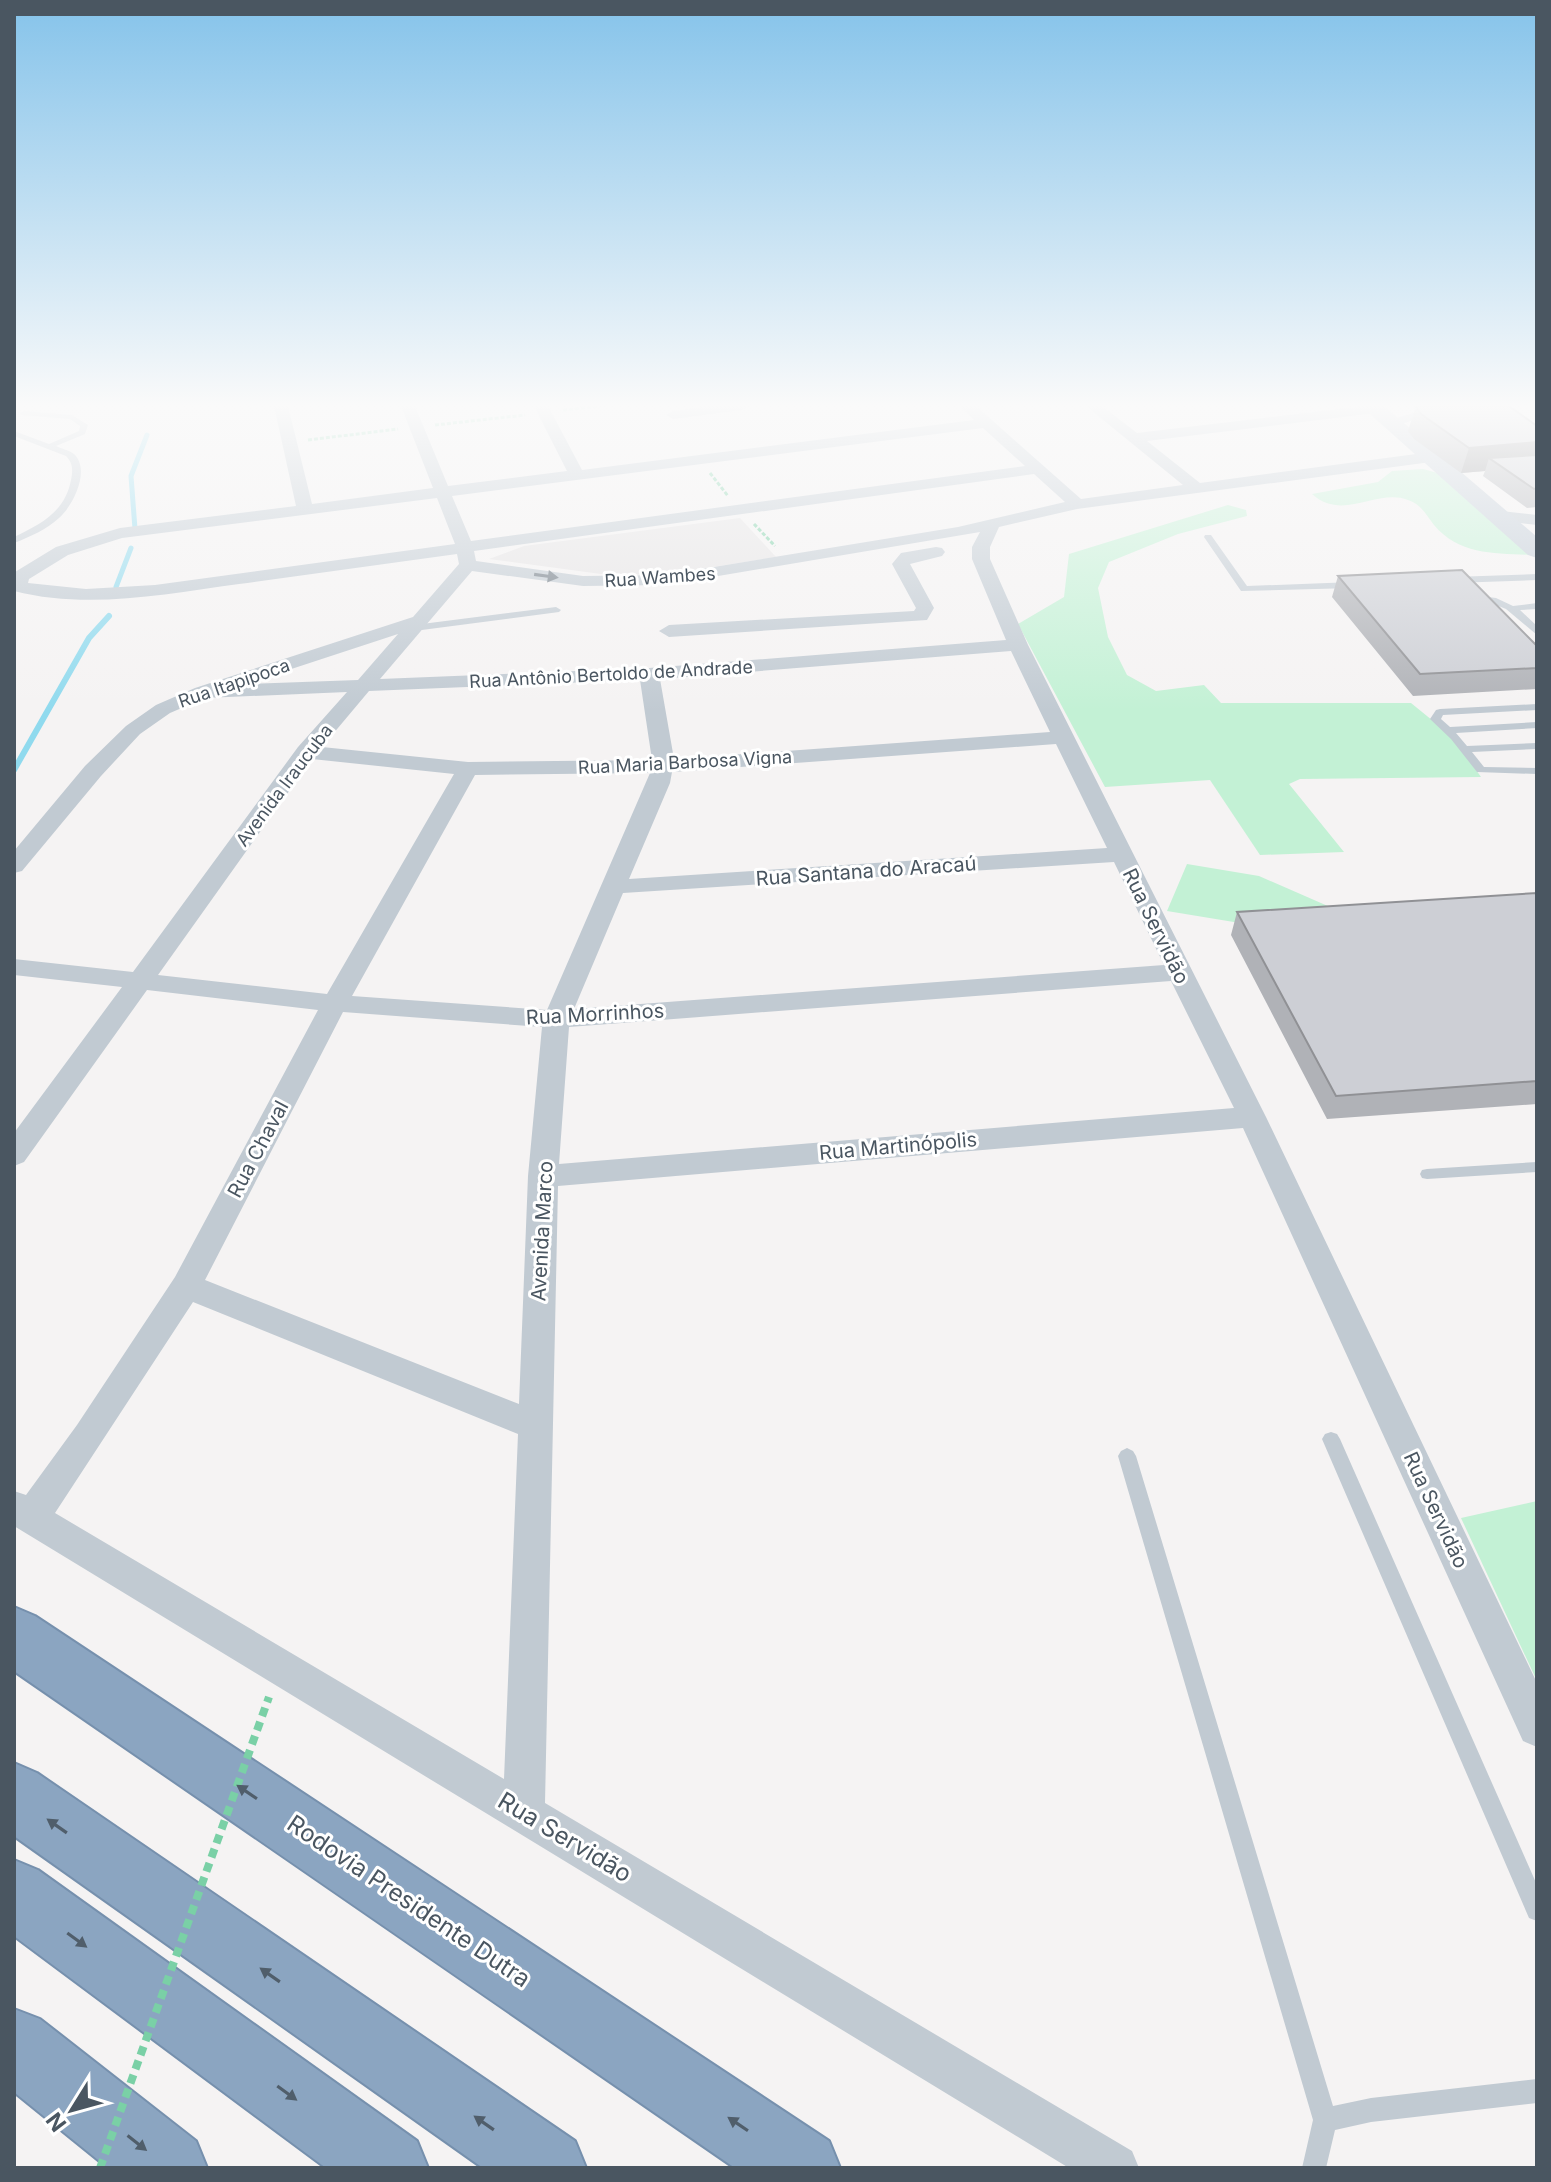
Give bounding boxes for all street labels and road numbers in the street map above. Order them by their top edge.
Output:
street label: Rua Wambes [604,563,716,591]
street label: Rua Itapipoca [176,654,292,712]
street label: Rua Antônio Bertoldo de Andrade [469,656,753,692]
street label: Avenida Iraucuba [231,720,337,850]
street label: Rua Maria Barbosa Vigna [577,746,793,778]
street label: Rua Santana do Aracaú [755,851,977,891]
street label: Rua Servidão [1118,864,1194,988]
street label: Rua Morrinhos [525,998,665,1030]
street label: Rua Chaval [222,1097,294,1201]
street label: Rua Martinópolis [818,1127,978,1165]
street label: Avenida Marco [526,1160,558,1302]
street label: Rua Servidão [1399,1448,1473,1572]
street label: Rua Servidão [493,1786,637,1888]
street label: Rodovia Presidente Dutra [282,1809,536,1993]

